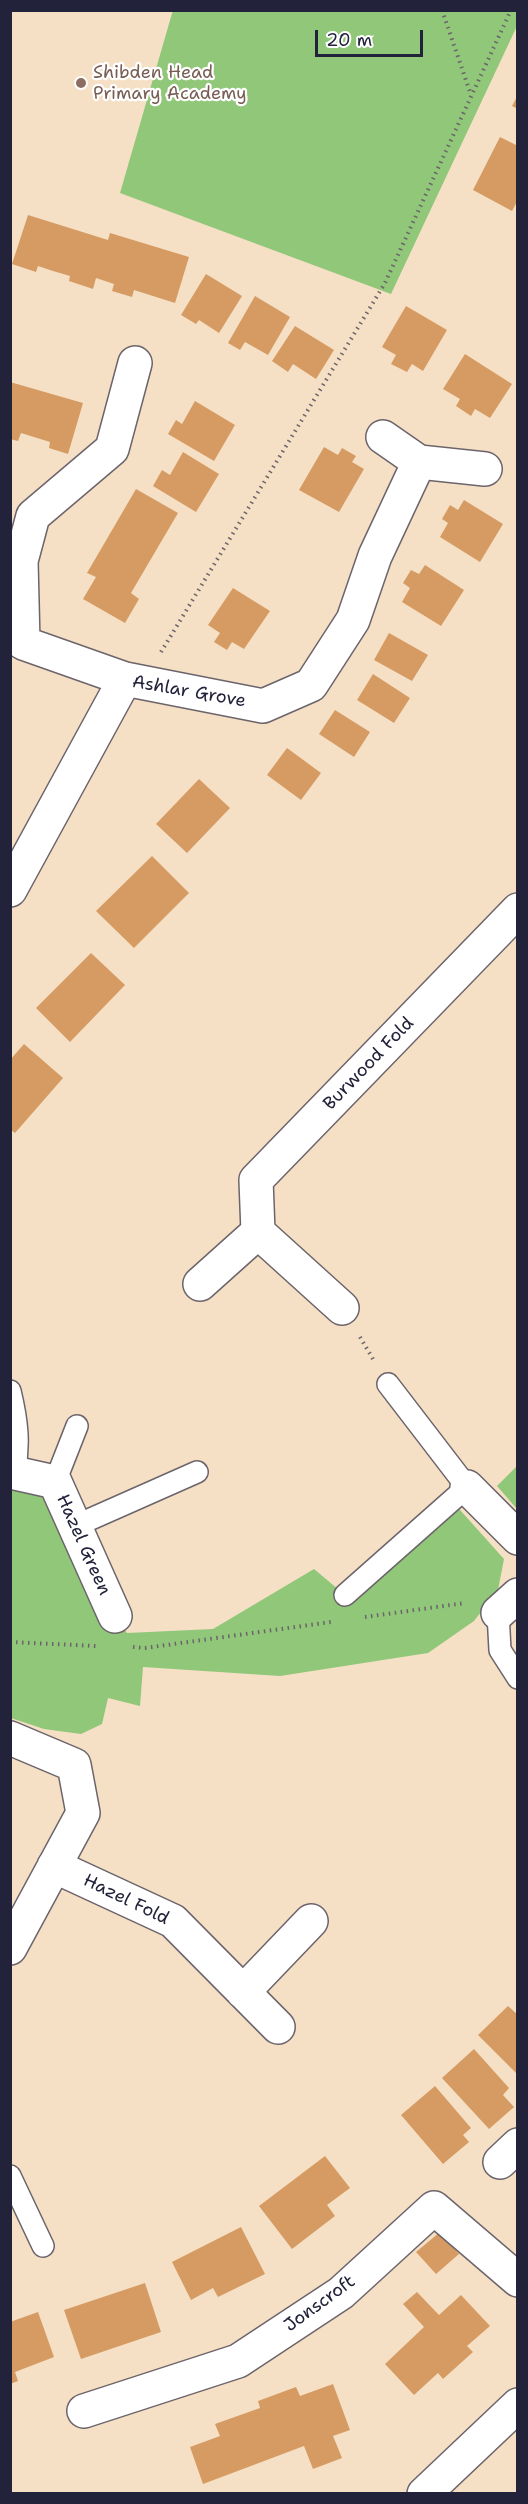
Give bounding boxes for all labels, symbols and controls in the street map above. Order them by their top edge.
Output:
scale bar [318,18,426,56]
text: 20 m [326,28,372,52]
place label: Shibden Head Primary Academy [93,62,247,104]
marker: Shibden Head Primary Academy [74,76,88,90]
street label: Ashlar Grove [130,671,248,713]
street label: Burwood Fold [319,1013,419,1115]
street label: Hazel Green [51,1491,115,1599]
street label: Hazel Fold [80,1870,172,1930]
street label: Jonscroft [280,2271,360,2337]

